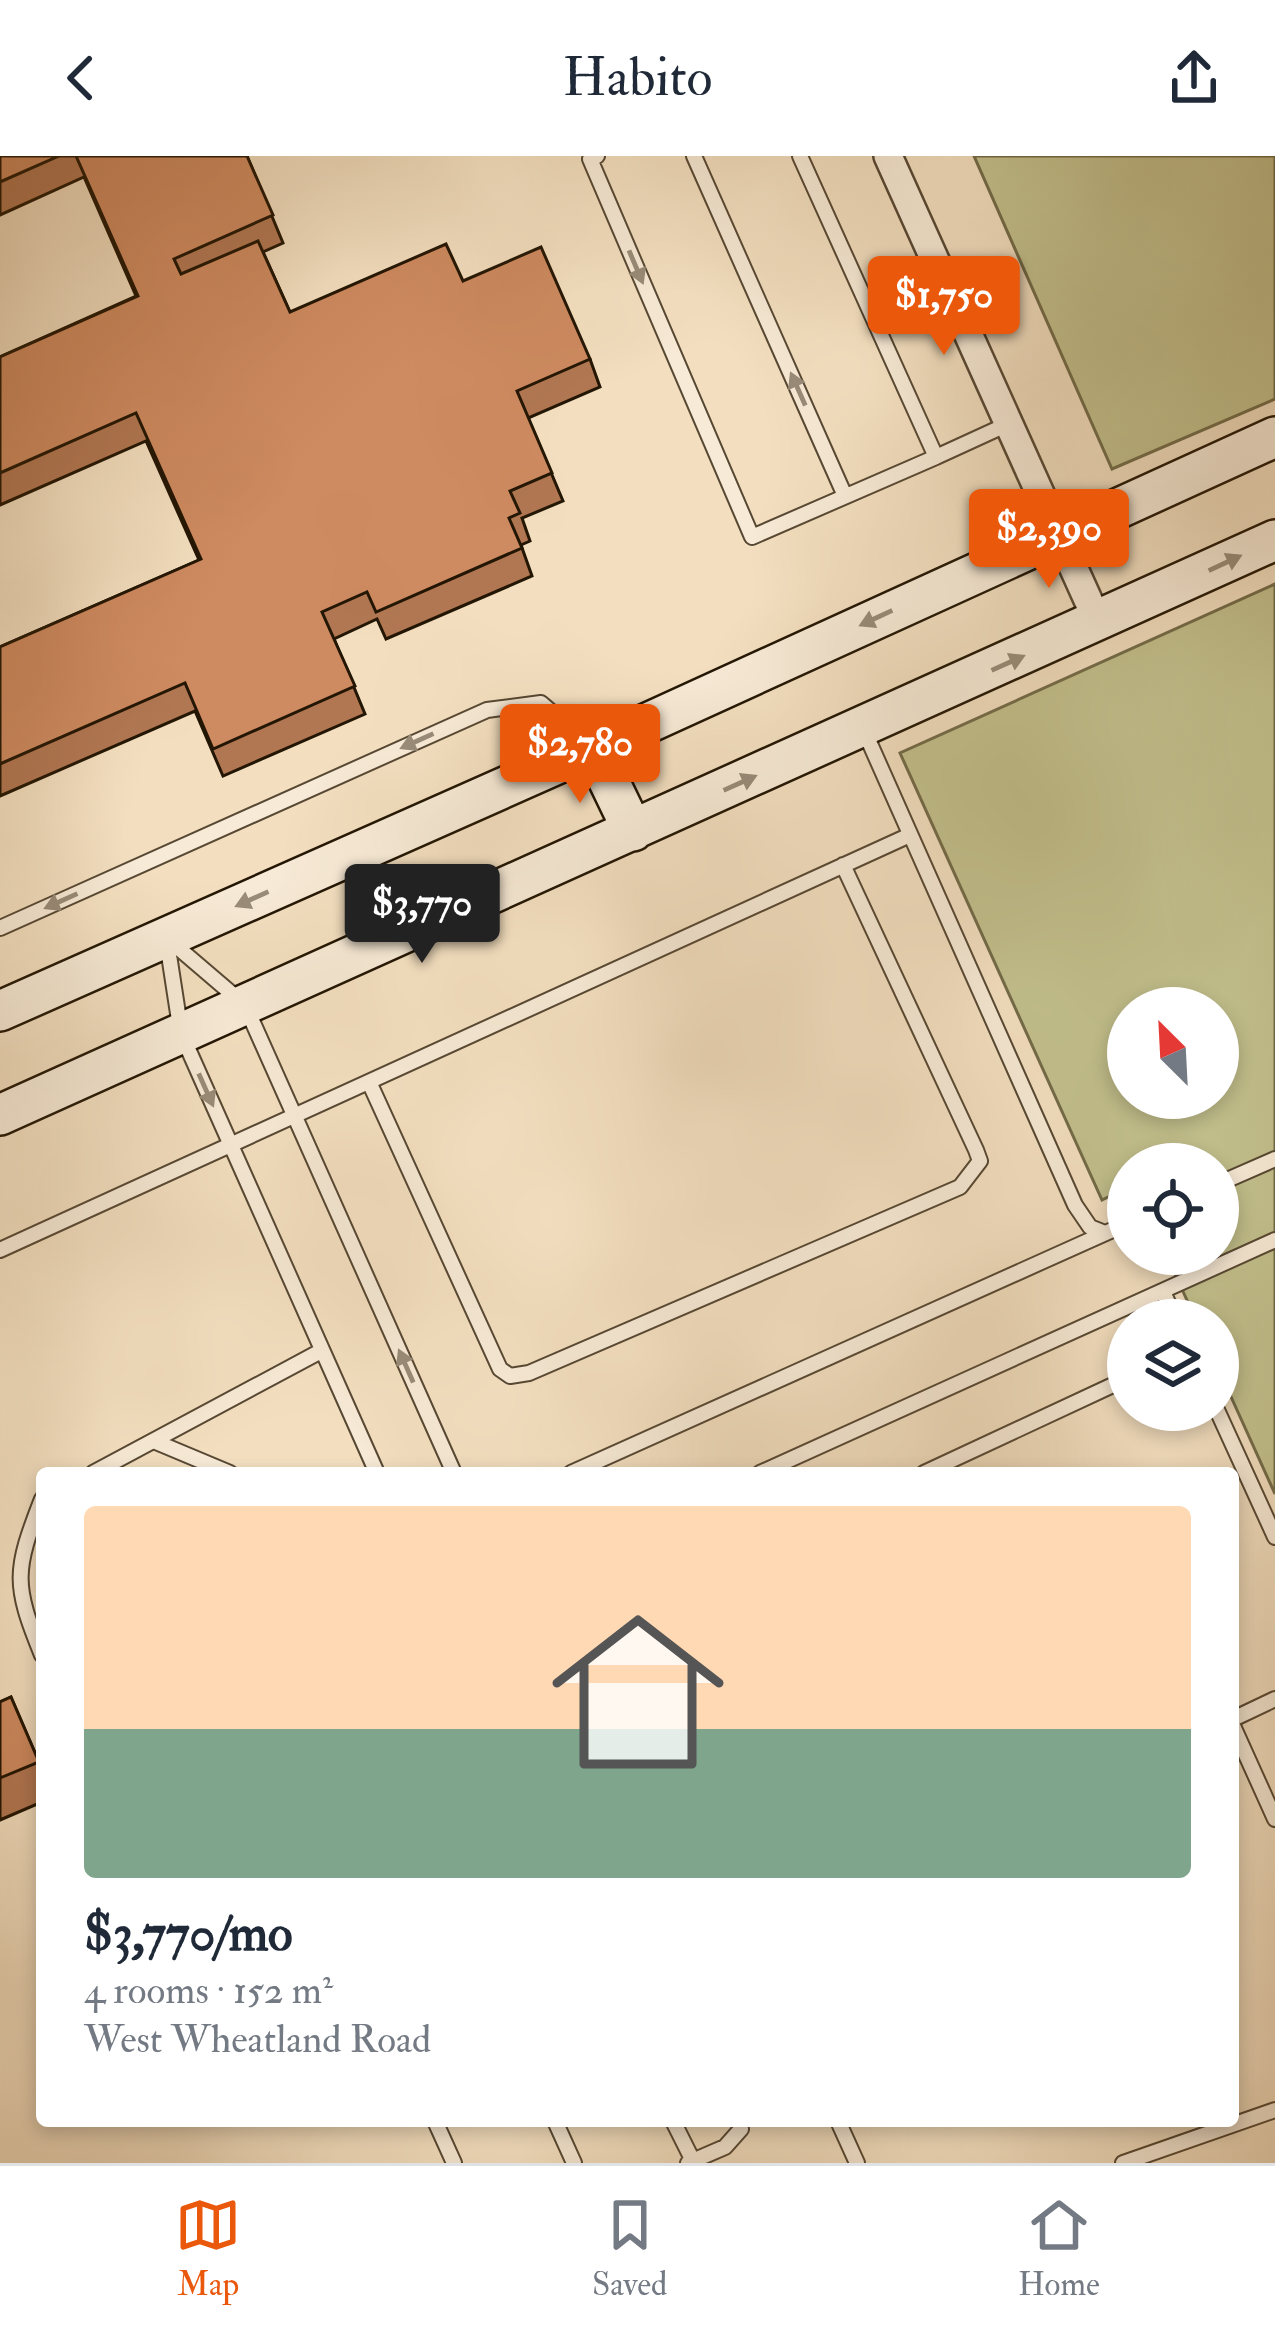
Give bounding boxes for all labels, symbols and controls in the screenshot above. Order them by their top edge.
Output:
text: Habito [562,44,713,112]
icon: back [48,45,114,111]
icon: share [1161,45,1227,111]
one-way arrow [627,249,647,284]
pin: $1,750 [846,256,1042,358]
text: $1,750 [895,270,993,319]
one-way arrow [787,371,807,406]
pin: $2,390 [951,489,1147,591]
text: $2,390 [996,503,1102,552]
one-way arrow [1208,553,1243,573]
one-way arrow [858,609,893,629]
one-way arrow [991,652,1026,672]
pin: $2,780 [482,704,678,806]
text: $2,780 [527,718,633,767]
one-way arrow [399,732,434,752]
one-way arrow [723,772,758,792]
pin: $3,770 [324,864,520,966]
text: $3,770 [372,878,472,927]
one-way arrow [234,890,269,910]
one-way arrow [43,892,78,912]
north arrow [1107,987,1239,1119]
map controls [1107,987,1239,1431]
one-way arrow [197,1073,217,1108]
button: locate [1107,1143,1239,1275]
button: layers [1107,1299,1239,1431]
one-way arrow [396,1348,416,1383]
icon: home [530,1584,746,1800]
text: $3,770/mo [84,1902,293,1966]
text: 4 rooms · 152 m² [84,1966,333,2015]
text: West Wheatland Road [84,2015,431,2064]
tab: Map [175,2192,241,2305]
tab: Saved [592,2192,667,2305]
tab: Home [1018,2192,1100,2305]

